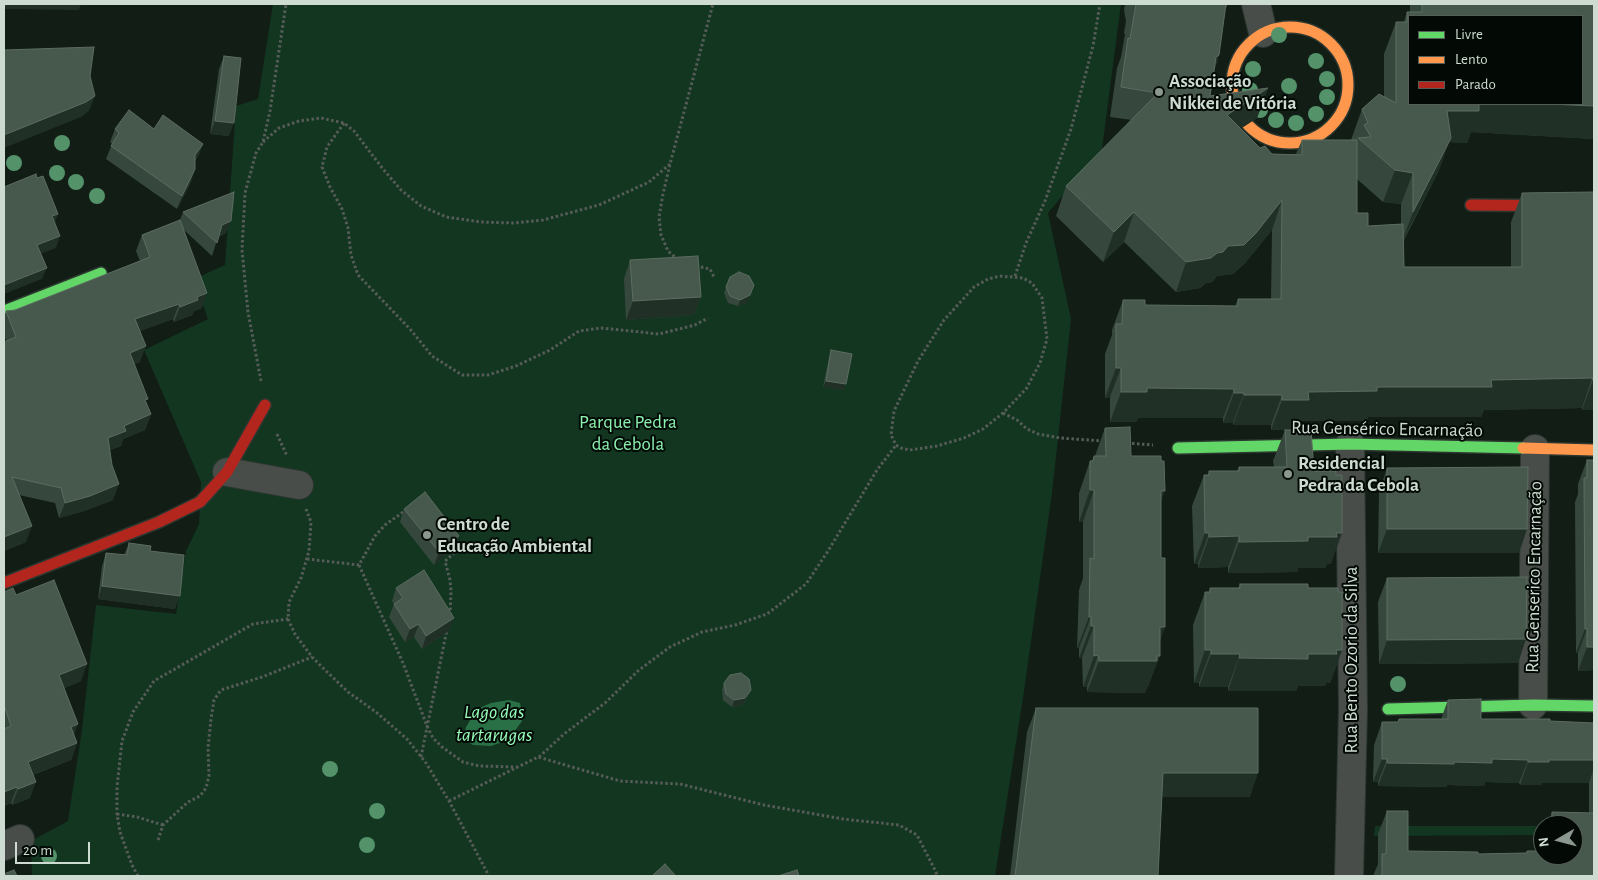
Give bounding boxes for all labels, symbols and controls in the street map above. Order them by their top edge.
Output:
legend [1408,15,1583,105]
text: Livre [1455,27,1483,42]
text: Lento [1455,52,1488,67]
place label: Associação Nikkei de Vitória [1169,70,1297,114]
text: Parado [1455,77,1496,92]
marker: Associação Nikkei de Vitória [1153,86,1165,98]
park label: Parque Pedra da Cebola [579,411,677,455]
street label: Rua Gensérico Encarnação [1291,416,1483,442]
place label: Residencial Pedra da Cebola [1298,452,1419,496]
marker: Residencial Pedra da Cebola [1282,468,1294,480]
street label: Rua Genserico Encarnação [1521,481,1547,673]
place label: Centro de Educação Ambiental [437,513,592,557]
marker: Centro de Educação Ambiental [421,529,433,541]
street label: Rua Bento Ozorio da Silva [1340,566,1362,754]
water label: Lago das tartarugas [456,700,532,747]
north arrow [1533,815,1583,865]
scale bar [18,832,92,864]
text: N [1537,836,1552,848]
text: 20 m [23,843,52,858]

